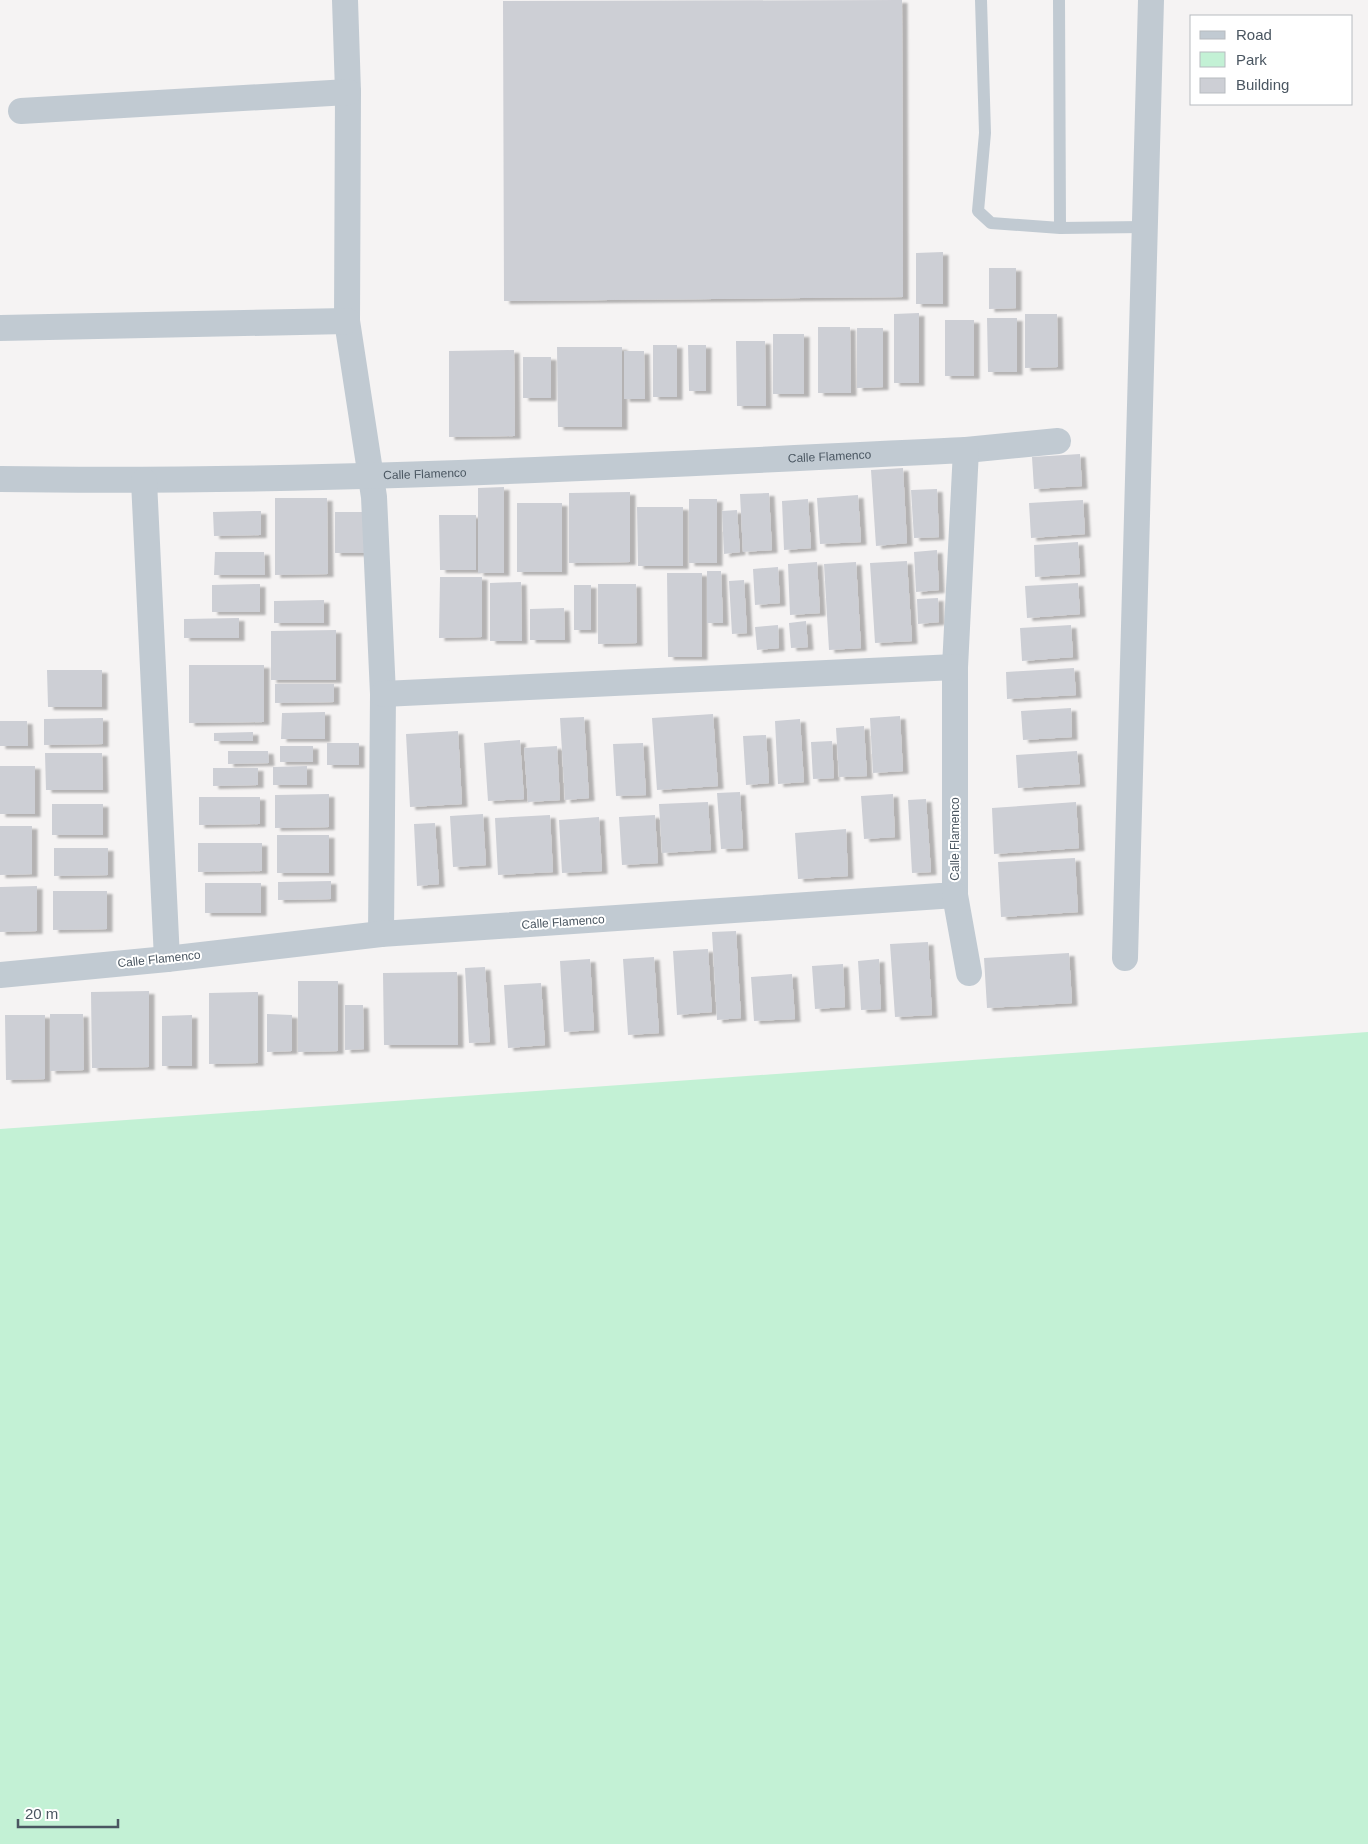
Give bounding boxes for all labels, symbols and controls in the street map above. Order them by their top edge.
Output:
legend [1190,15,1353,105]
text: Road [1236,26,1272,43]
text: Park [1236,51,1267,68]
text: Building [1236,76,1289,93]
street label: Calle Flamenco [788,447,872,466]
street label: Calle Flamenco [383,466,467,482]
street label: Calle Flamenco [948,797,962,881]
street label: Calle Flamenco [521,912,605,932]
street label: Calle Flamenco [117,948,202,970]
scale bar [18,1796,118,1828]
text: 20 m [25,1805,58,1822]

